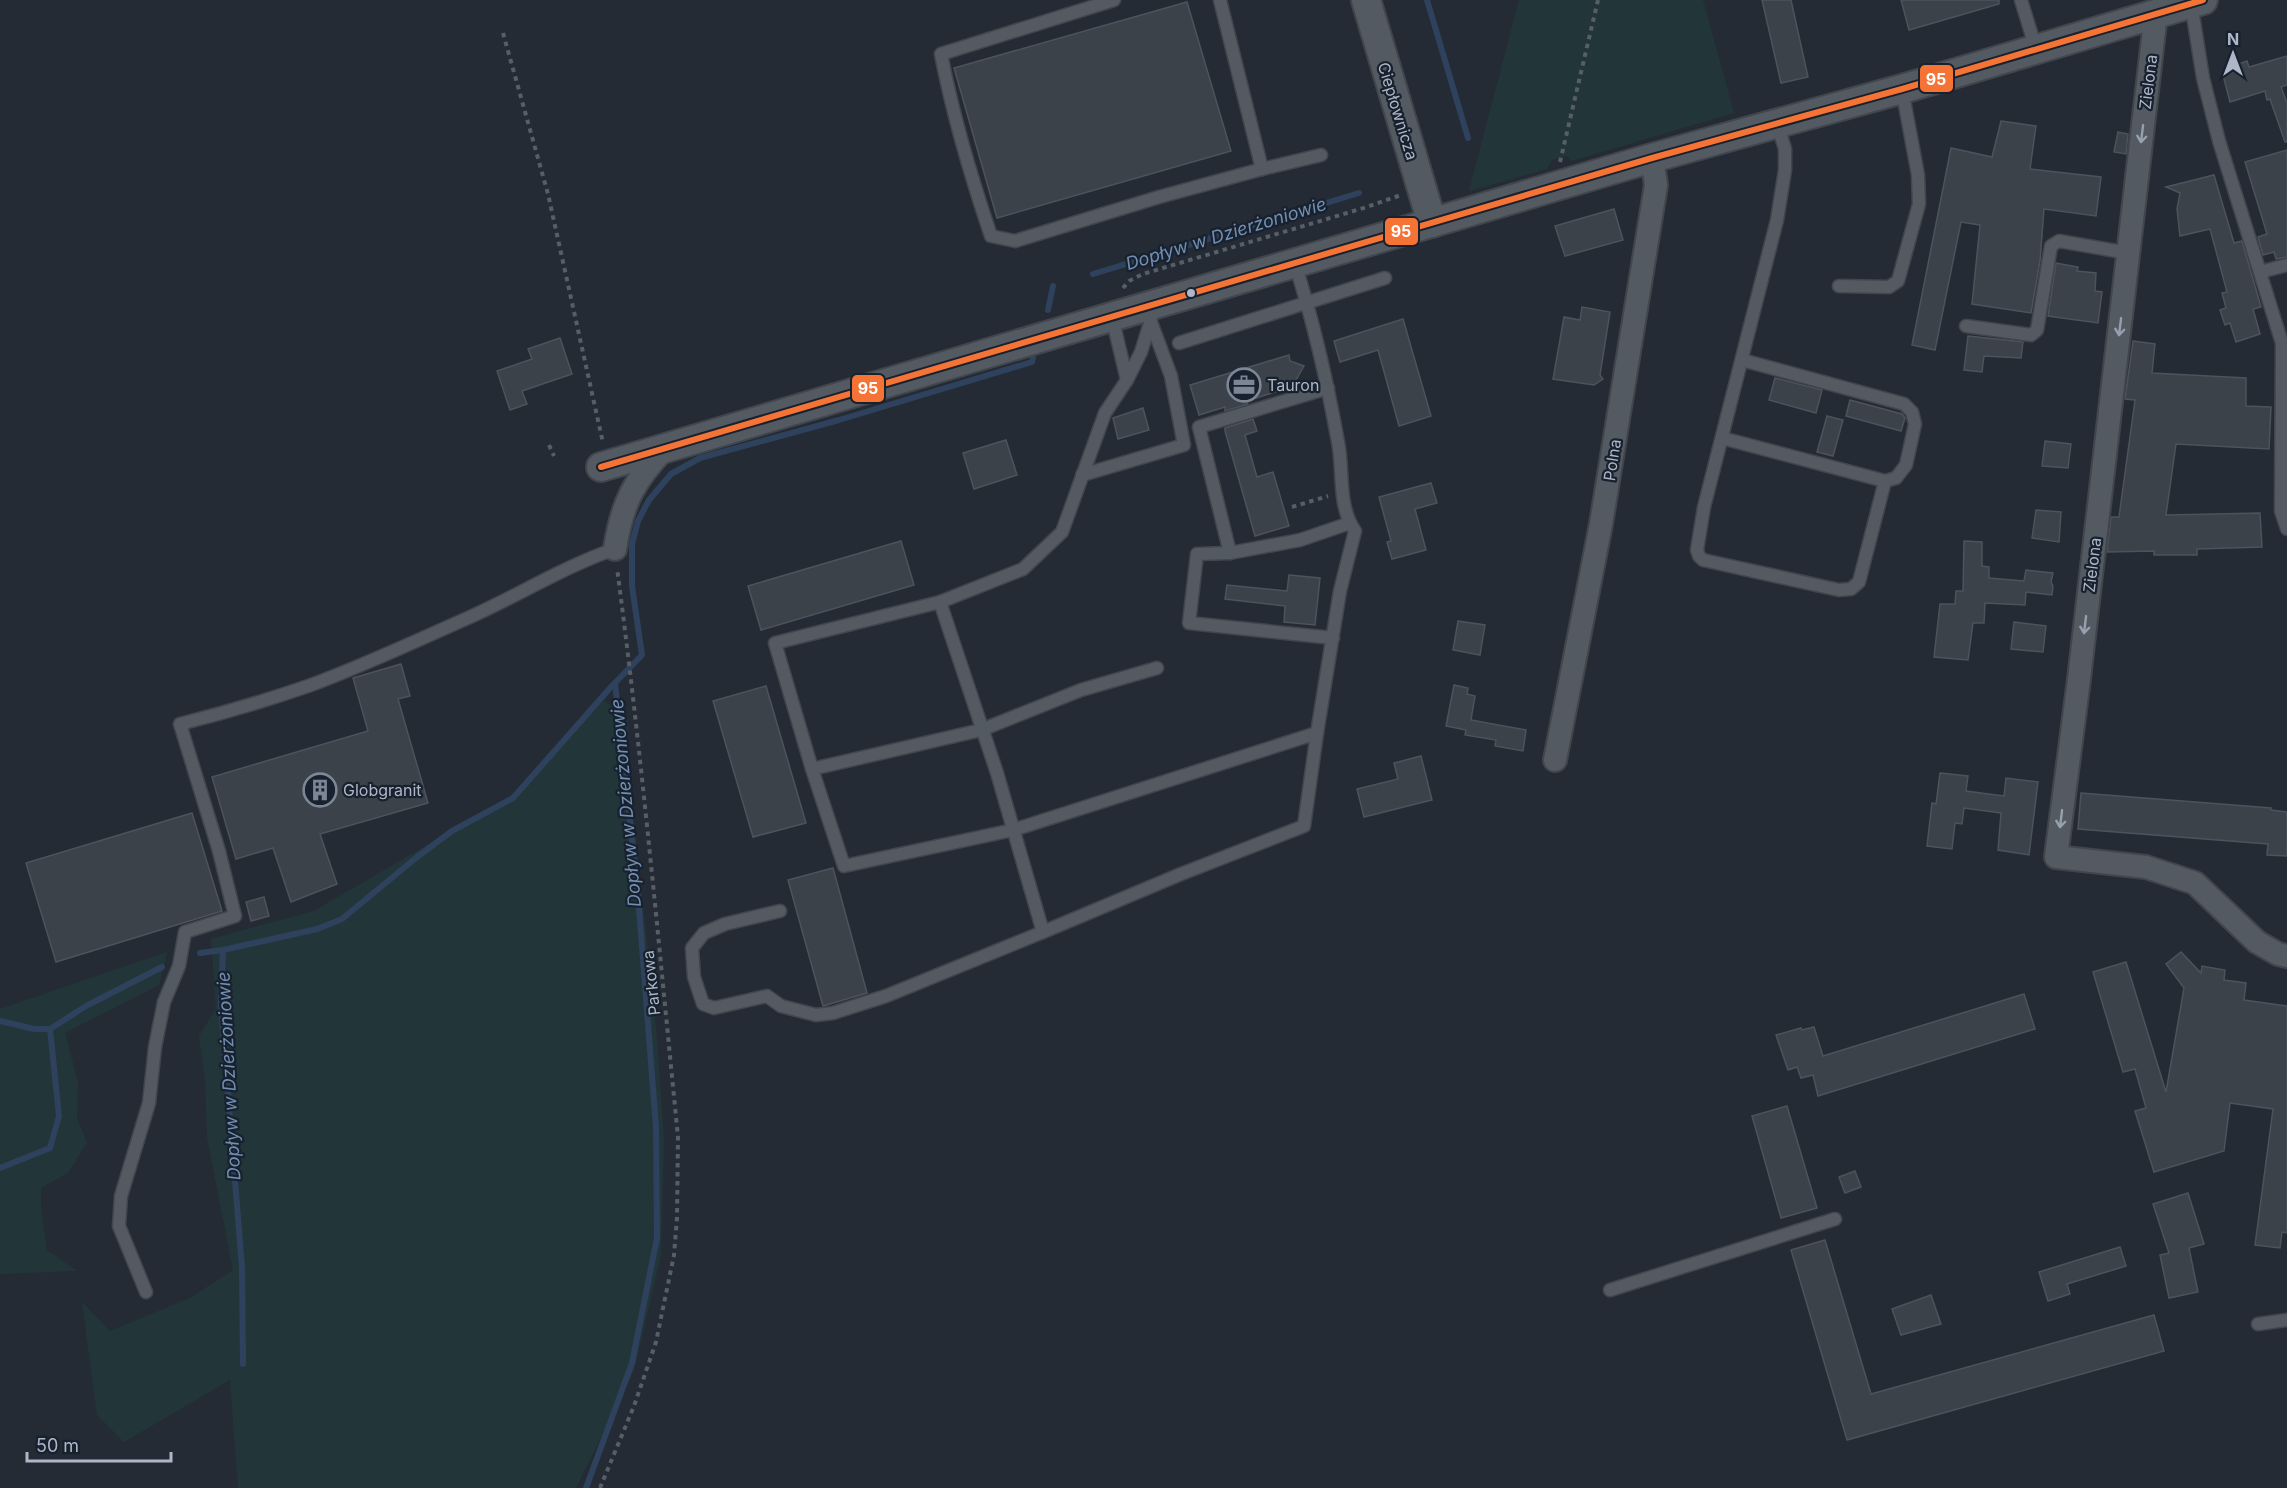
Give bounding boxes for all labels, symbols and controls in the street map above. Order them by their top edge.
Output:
north arrow [2203,24,2263,84]
text: N [2227,29,2239,49]
street label: Zielona [2135,53,2161,111]
street label: Ciepłownicza [1374,60,1422,162]
line badge: 95 [1919,64,1954,93]
text: 95 [1926,69,1946,89]
one-way arrow [2137,123,2148,143]
water label: Dopływ w Dzierżoniowie [1123,193,1329,274]
line badge: 95 [1384,217,1419,246]
text: 95 [1391,221,1411,241]
unlabelled marker [1185,287,1197,299]
one-way arrow [2114,317,2125,337]
office icon: Tauron [1226,367,1262,403]
line badge: 95 [851,374,885,403]
place label: Tauron [1267,375,1319,395]
text: 95 [858,378,878,398]
street label: Polna [1599,438,1625,482]
street label: Zielona [2079,536,2105,594]
one-way arrow [2079,615,2090,635]
water label: Dopływ w Dzierżoniowie [606,698,645,908]
building icon: Globgranit [302,772,338,808]
place label: Globgranit [343,780,422,800]
one-way arrow [2055,808,2066,828]
street label: Parkowa [638,949,664,1017]
water label: Dopływ w Dzierżoniowie [213,971,244,1181]
scale bar [27,1425,171,1463]
text: 50 m [36,1435,79,1456]

